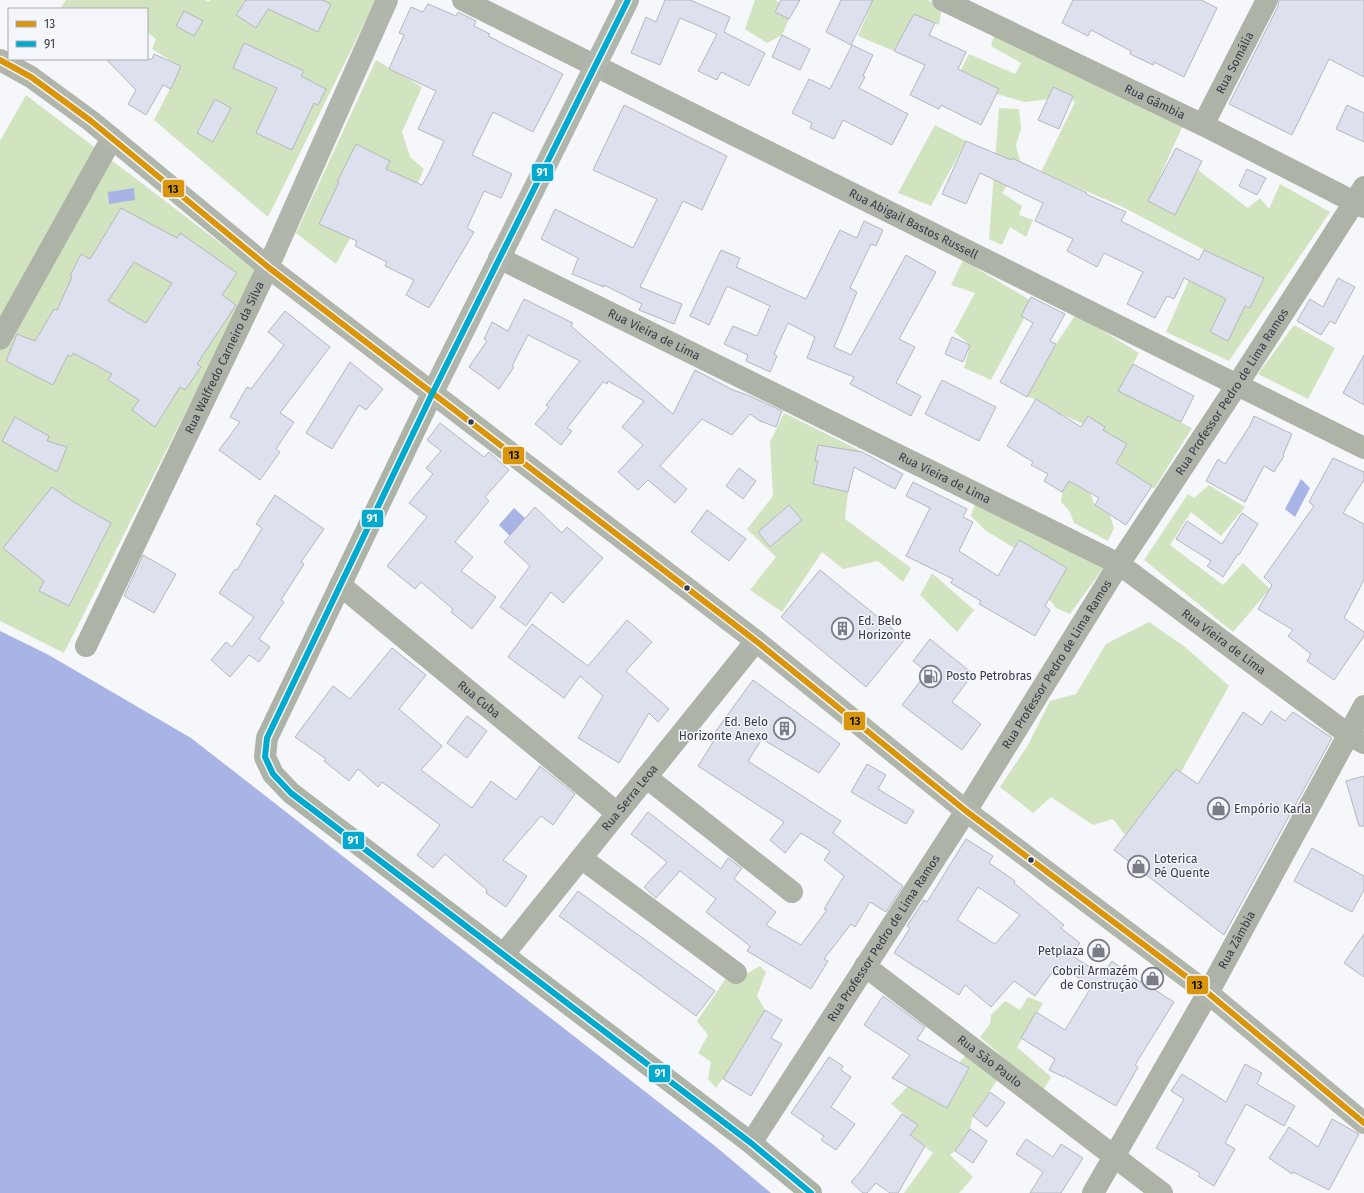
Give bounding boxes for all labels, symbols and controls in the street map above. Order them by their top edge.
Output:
legend [8,8,148,60]
text: 13 [44,17,55,31]
street label: Rua Somália [1213,29,1257,96]
text: 91 [44,37,55,51]
street label: Rua Gâmbia [1122,81,1187,122]
line badge: 91 [531,163,554,182]
text: 91 [536,166,548,179]
line badge: 13 [162,179,185,198]
text: 13 [168,183,179,196]
street label: Rua Abigail Bastos Russell [847,186,981,262]
street label: Rua Walfredo Carneiro da Silva [182,279,267,436]
street label: Rua Professor Pedro de Lima Ramos [1173,305,1291,478]
street label: Rua Vieira de Lima [606,306,703,363]
unlabelled marker [466,417,476,427]
line badge: 13 [502,446,525,465]
text: 13 [509,449,520,462]
street label: Rua Vieira de Lima [896,449,993,507]
line badge: 91 [361,509,384,528]
text: 91 [366,512,378,525]
street label: Rua Professor Pedro de Lima Ramos [999,577,1115,751]
unlabelled marker [682,583,692,593]
street label: Rua Vieira de Lima [1179,606,1269,678]
place label: Ed. Belo Horizonte [858,614,911,642]
building icon: Ed. Belo Horizonte [830,615,856,641]
fuel station icon: Posto Petrobras [917,663,943,689]
place label: Posto Petrobras [946,669,1032,683]
street label: Rua Cuba [455,678,503,721]
line badge: 13 [843,711,866,731]
place label: Ed. Belo Horizonte Anexo [679,715,768,743]
text: 13 [850,715,861,728]
building icon: Ed. Belo Horizonte Anexo [771,716,797,742]
street label: Rua Serra Leoa [599,762,661,834]
shop icon: Empório Karla [1205,796,1231,822]
place label: Empório Karla [1234,802,1311,816]
line badge: 91 [342,831,365,850]
text: 91 [347,834,359,847]
street label: Rua Professor Pedro de Lima Ramos [824,852,943,1024]
place label: Loterica Pé Quente [1154,852,1210,880]
shop icon: Loterica Pé Quente [1126,853,1152,879]
unlabelled marker [1026,855,1036,865]
street label: Rua Zâmbia [1215,909,1258,971]
shop icon: Petplaza [1086,938,1112,964]
place label: Petplaza [1038,944,1084,958]
place label: Cobril Armazém de Construção [1052,964,1138,992]
shop icon: Cobril Armazém de Construção [1140,965,1166,991]
line badge: 13 [1186,975,1209,995]
text: 13 [1192,979,1203,992]
street label: Rua São Paulo [955,1032,1025,1090]
line badge: 91 [648,1064,671,1083]
text: 91 [654,1067,666,1080]

